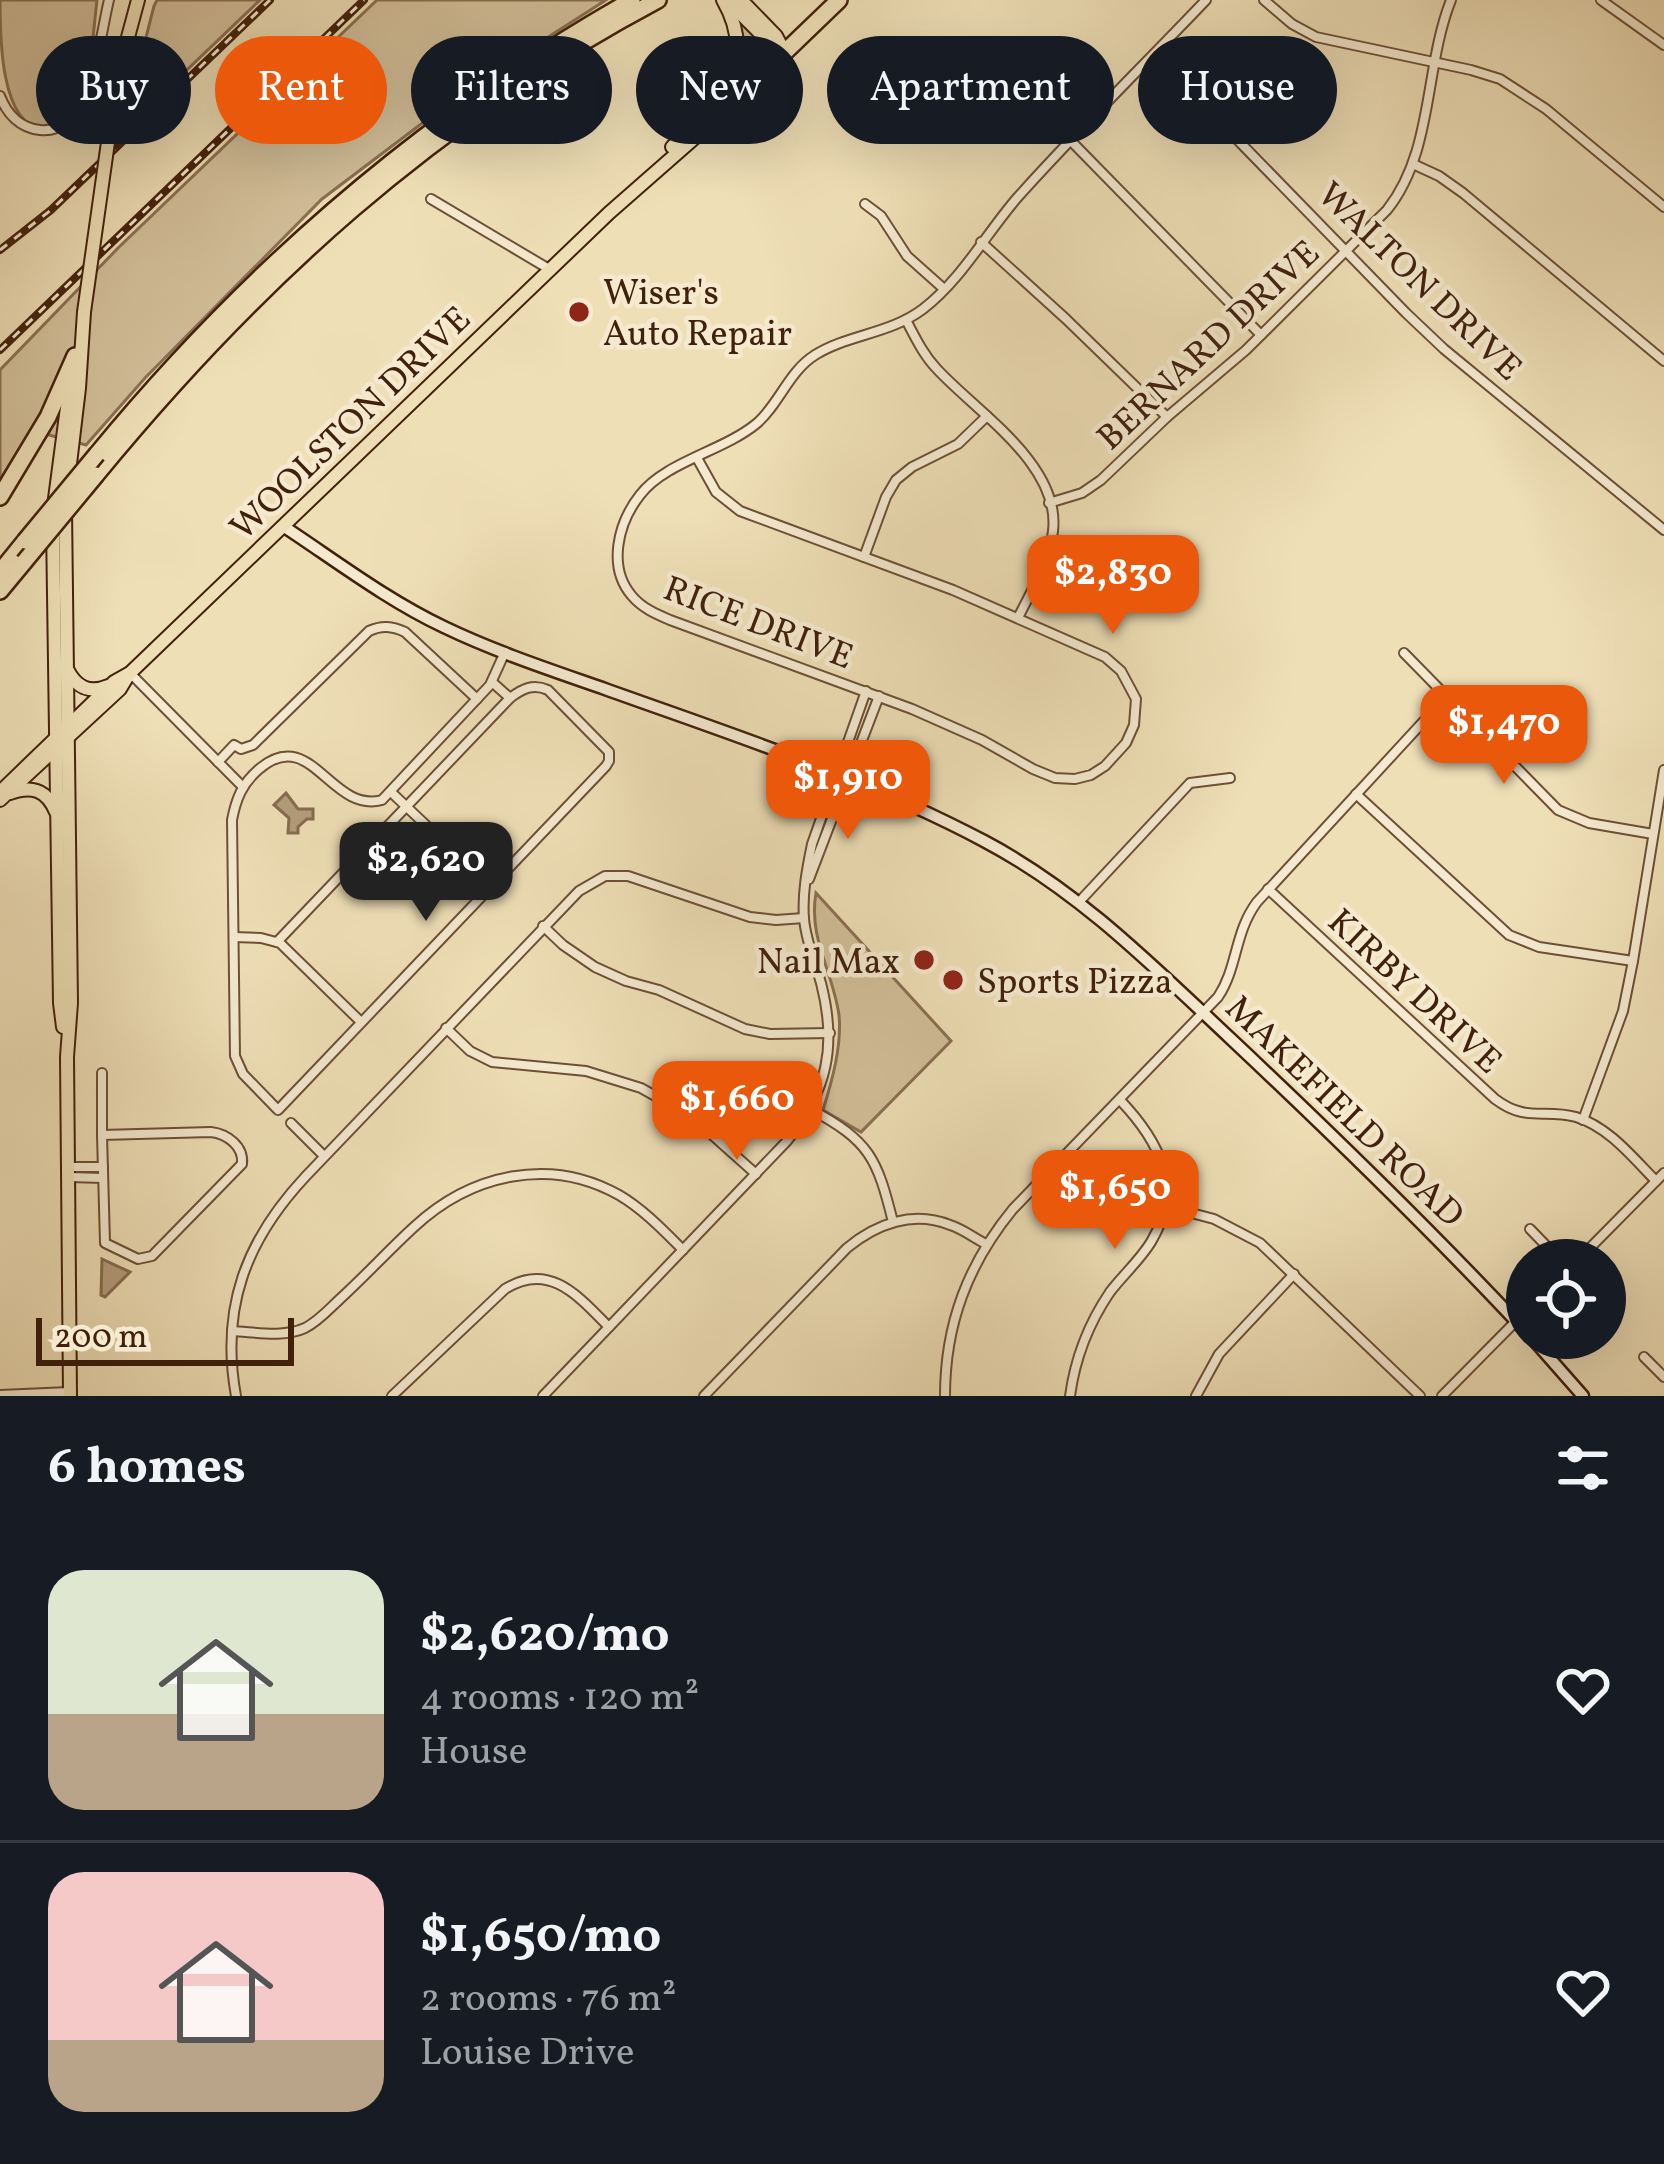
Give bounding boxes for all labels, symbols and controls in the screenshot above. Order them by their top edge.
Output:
chip: Buy [36,36,191,144]
chip: Rent [215,36,387,144]
chip: Filters [411,36,612,144]
chip: New [636,36,803,144]
chip: Apartment [827,36,1114,144]
chip: House [1138,36,1337,144]
street label: WALTON DRIVE [1305,172,1532,394]
street label: BERNARD DRIVE [1087,230,1332,463]
place label: Wiser's Auto Repair [603,270,792,361]
street label: WOOLSTON DRIVE [220,297,483,553]
marker: Wiser's Auto Repair [566,299,592,325]
pin: $2,830 [1015,535,1211,637]
text: $2,830 [1054,547,1172,601]
street label: RICE DRIVE [655,566,860,684]
pin: $1,470 [1406,685,1602,787]
text: $1,470 [1447,697,1561,751]
pin: $1,910 [750,740,946,842]
text: $1,910 [793,752,903,806]
pin: $2,620 [328,822,524,924]
text: $2,620 [367,834,485,888]
street label: KIRBY DRIVE [1315,899,1511,1087]
place label: Nail Max [757,939,900,989]
marker: Nail Max [911,947,937,973]
place label: Sports Pizza [977,959,1173,1009]
marker: Sports Pizza [940,967,966,993]
street label: MAKEFIELD ROAD [1213,985,1474,1240]
pin: $1,660 [639,1061,835,1163]
text: $1,660 [679,1073,795,1127]
pin: $1,650 [1017,1150,1213,1252]
text: $1,650 [1059,1162,1171,1216]
map controls [1506,1239,1626,1359]
button: locate [1506,1239,1626,1359]
scale bar [36,1312,294,1365]
text: 200 m [54,1316,148,1362]
text: 6 homes [48,1433,246,1504]
icon: filters [1550,1435,1616,1501]
text: $2,620/mo [420,1601,670,1672]
icon: home [144,1618,288,1762]
icon: heart [1550,1657,1616,1723]
text: 4 rooms · 120 m² [420,1672,699,1726]
text: House [420,1726,527,1780]
text: $1,650/mo [420,1902,661,1973]
icon: home [144,1920,288,2064]
icon: heart [1550,1959,1616,2025]
text: 2 rooms · 76 m² [420,1973,676,2027]
text: Louise Drive [420,2027,635,2081]

